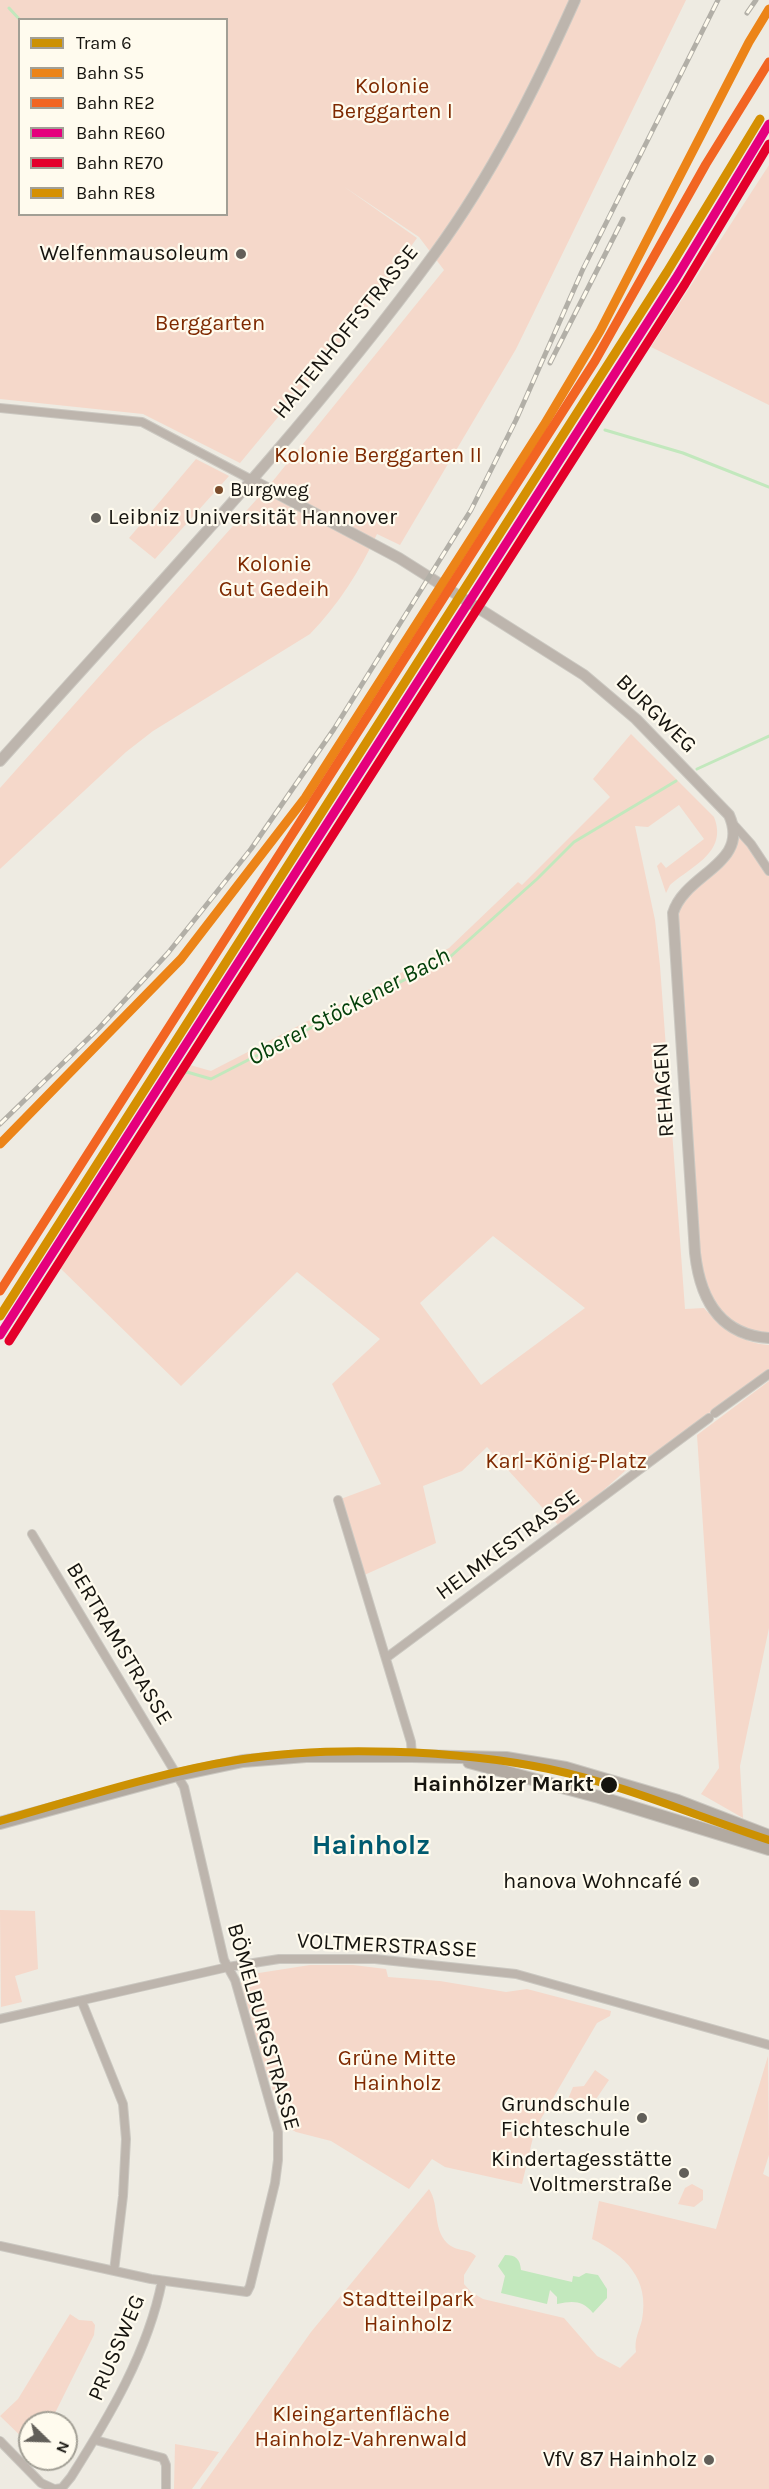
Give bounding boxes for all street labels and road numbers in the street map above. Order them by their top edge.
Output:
street label: HALTENHOFFSTRASSE [268,240,424,424]
street label: BURGWEG [610,669,702,759]
street label: REHAGEN [648,1042,680,1138]
street label: HELMKESTRASSE [431,1484,585,1606]
street label: BERTRAMSTRASSE [60,1558,178,1730]
street label: BÖMELBURGSTRASSE [221,1920,305,2134]
street label: VOLTMERSTRASSE [296,1928,478,1964]
street label: PRUSSWEG [83,2291,151,2405]

